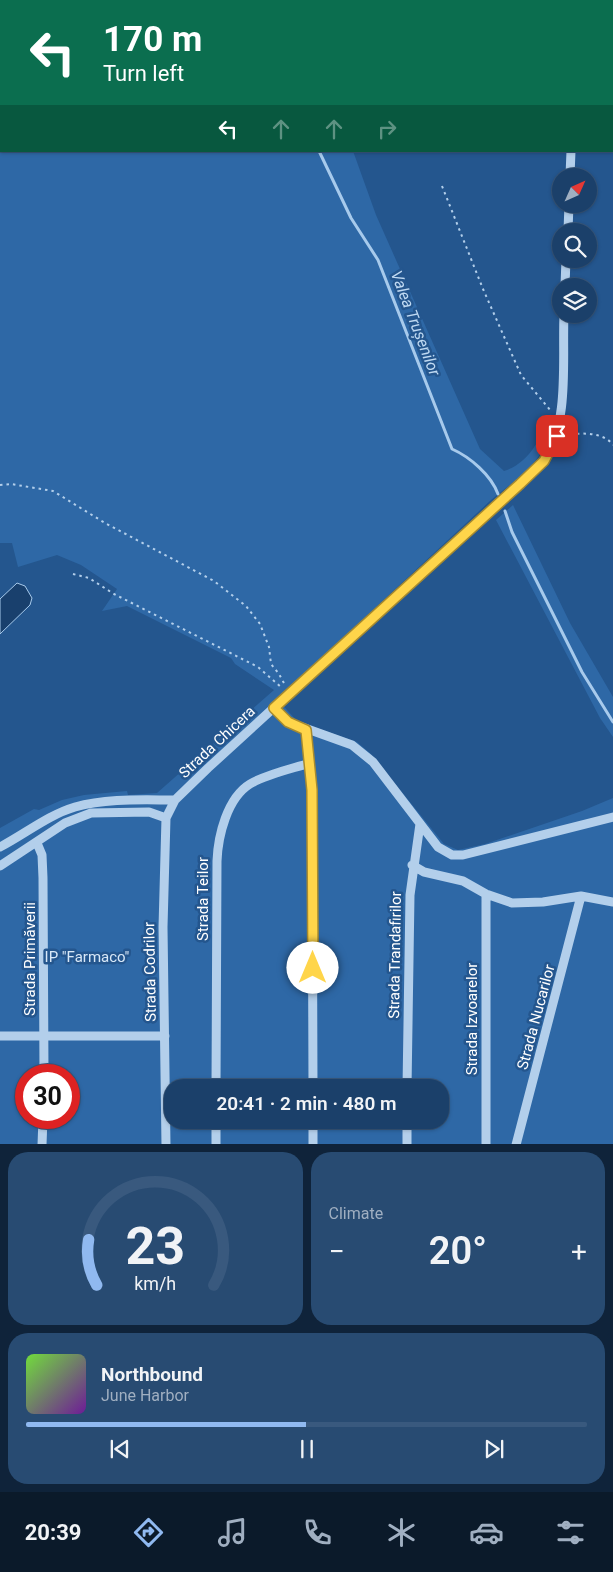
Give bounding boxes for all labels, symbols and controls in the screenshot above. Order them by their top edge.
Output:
text: 170 m [103,19,202,60]
icon: left [20,20,85,85]
text: Turn left [103,61,184,86]
icon: left [214,115,242,143]
icon: ahead [267,115,295,143]
icon: ahead [320,115,348,143]
icon: right [373,115,401,143]
north arrow [552,168,598,212]
map controls [552,168,597,323]
button: search [552,223,597,268]
water label: Valea Trușenilor [386,268,445,379]
button: layers [552,278,597,323]
pin [536,415,578,457]
icon: arrive [543,422,571,450]
street label: Strada Chicera [175,702,259,782]
street label: Strada Teilor [194,857,212,941]
street label: Strada Trandafirilor [385,891,405,1019]
street label: Strada Primăverii [21,902,39,1016]
street label: Strada Codrilor [140,922,160,1022]
position arrow [286,941,338,993]
park label: IP "Farmaco" [45,948,130,966]
street label: Strada Nucarilor [513,962,559,1072]
street label: Strada Izvoarelor [463,963,481,1075]
speed limit sign: 30 [15,1064,80,1129]
text: 20:41 · 2 min · 480 m [216,1092,397,1115]
text: Climate [329,1204,383,1223]
text: 23 [125,1216,185,1277]
text: 20° [429,1229,487,1273]
text: − [329,1235,345,1268]
text: + [571,1235,587,1268]
text: km/h [134,1273,176,1294]
text: Northbound [101,1363,203,1386]
text: June Harbor [101,1386,189,1405]
icon: previous [106,1435,134,1463]
icon: pause [293,1435,321,1463]
icon: next [480,1435,508,1463]
icon: directions [131,1515,166,1550]
icon: music [215,1515,250,1550]
icon: phone [300,1515,335,1550]
icon: climate [384,1515,419,1550]
icon: car [469,1515,504,1550]
icon: filters [553,1515,588,1550]
text: 20:39 [25,1520,81,1545]

